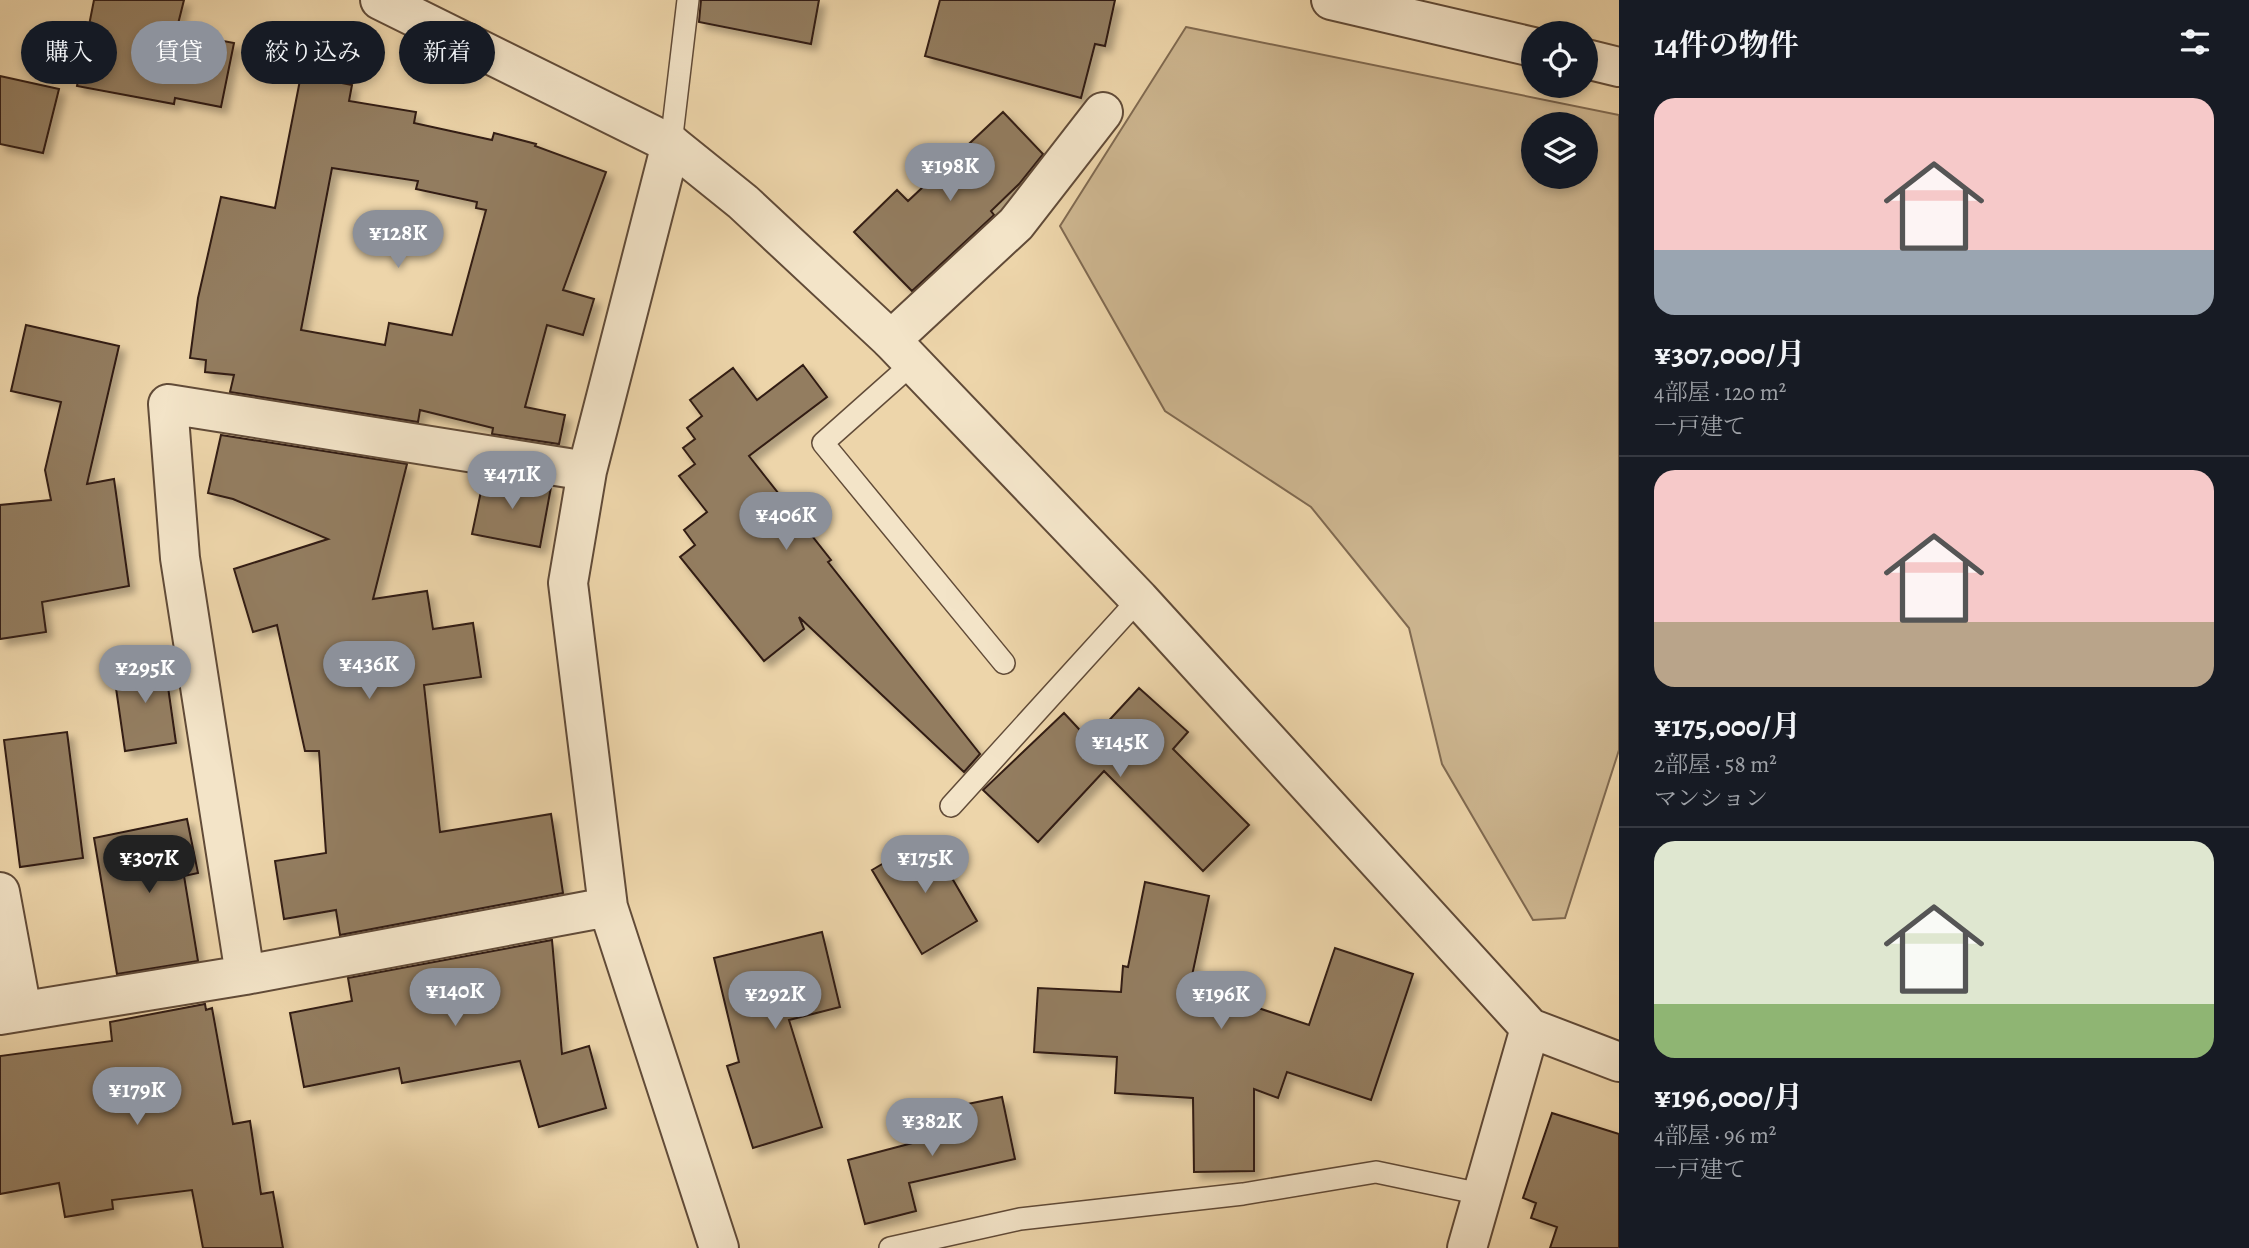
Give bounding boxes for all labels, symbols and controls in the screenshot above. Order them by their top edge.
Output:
chip: 購入 [21,21,117,84]
chip: 賃貸 [131,21,227,84]
chip: 絞り込み [241,21,385,84]
chip: 新着 [399,21,495,84]
map controls [1521,21,1598,189]
button: locate [1521,21,1598,98]
icon: filters [2176,23,2214,61]
text: 14件の物件 [1654,25,1799,65]
button: layers [1521,112,1598,189]
icon: home [1871,143,1997,269]
pin: ¥198K [901,144,999,203]
text: ¥198K [921,150,979,181]
pin: ¥128K [349,210,447,270]
text: ¥128K [369,217,427,248]
text: ¥307,000/月 [1654,334,1805,374]
text: 4部屋 · 120 m² [1654,377,1786,408]
text: 一戸建て [1654,411,1746,442]
pin: ¥471K [463,452,561,511]
text: ¥471K [483,458,541,489]
pin: ¥406K [737,492,835,552]
text: ¥406K [755,499,817,530]
icon: home [1871,515,1997,641]
pin: ¥436K [320,642,418,701]
pin: ¥295K [96,646,194,705]
text: ¥436K [339,648,399,679]
text: ¥295K [115,652,175,683]
text: ¥175,000/月 [1654,706,1801,746]
pin: ¥145K [1071,720,1169,779]
text: ¥145K [1091,726,1149,757]
text: 2部屋 · 58 m² [1654,749,1777,780]
text: マンション [1654,783,1768,814]
pin: ¥307K [100,836,198,895]
pin: ¥175K [876,836,974,895]
text: ¥307K [119,842,179,873]
text: ¥175K [897,842,953,873]
icon: home [1871,886,1997,1012]
pin: ¥140K [406,968,504,1028]
pin: ¥292K [726,972,824,1031]
pin: ¥196K [1172,972,1270,1031]
text: ¥140K [426,975,484,1006]
text: ¥292K [744,978,806,1009]
text: ¥196K [1192,978,1250,1009]
pin: ¥179K [88,1068,186,1127]
text: ¥179K [108,1074,166,1105]
text: ¥196,000/月 [1654,1077,1803,1117]
pin: ¥382K [883,1098,981,1158]
text: ¥382K [902,1105,962,1136]
text: 4部屋 · 96 m² [1654,1120,1776,1151]
text: 一戸建て [1654,1154,1746,1185]

